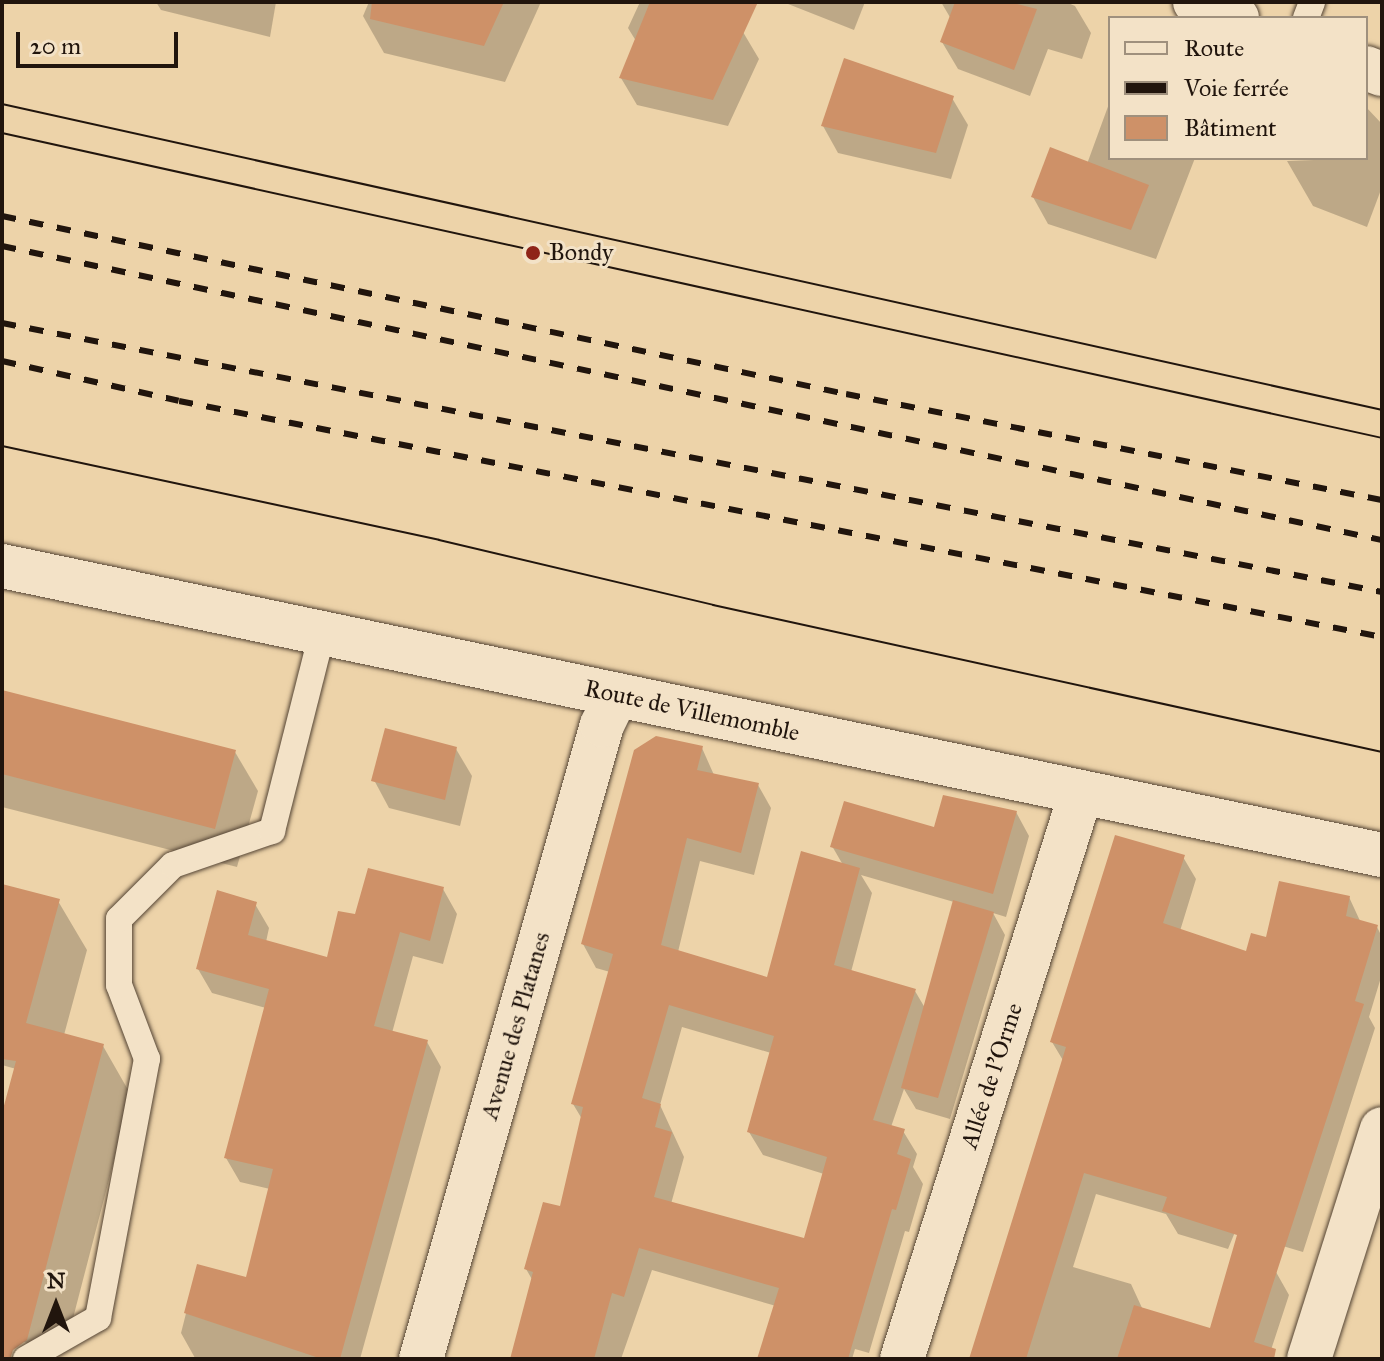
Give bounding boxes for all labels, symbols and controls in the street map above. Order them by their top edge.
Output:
scale bar [20,16,182,66]
legend [1108,16,1368,160]
text: 20 m [30,31,81,61]
text: Route [1184,33,1244,63]
text: Voie ferrée [1184,73,1289,103]
text: Bâtiment [1184,113,1277,143]
place label: Bondy [549,239,613,267]
marker: Bondy [524,244,542,262]
street label: Route de Villemomble [582,674,802,748]
street label: Avenue des Platanes [475,929,557,1123]
street label: Allée de l'Orme [955,1000,1029,1152]
north arrow [16,1265,96,1345]
text: N [47,1267,65,1294]

